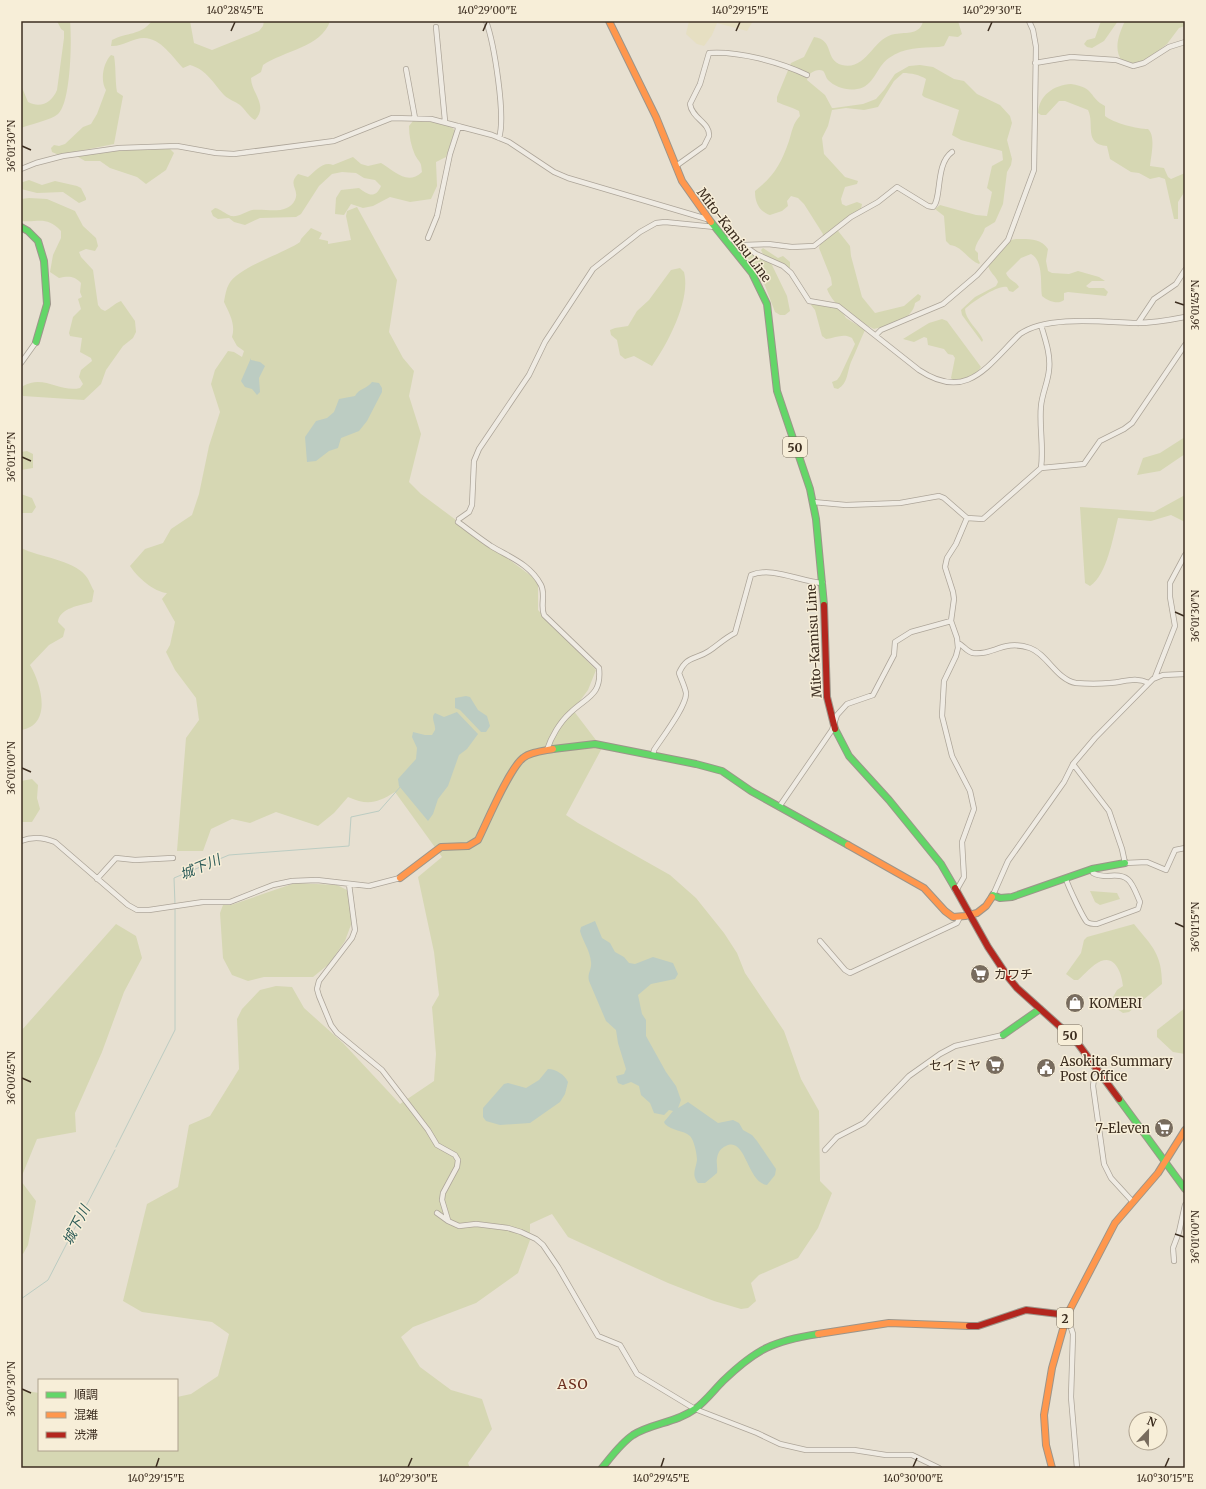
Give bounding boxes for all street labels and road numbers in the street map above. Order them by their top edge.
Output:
street label: Mito-Kamisu Line [693,184,775,286]
road number: 50 [783,437,807,457]
street label: Mito-Kamisu Line [803,583,825,698]
road number: 50 [1058,1025,1082,1045]
road number: 2 [1057,1308,1073,1328]

